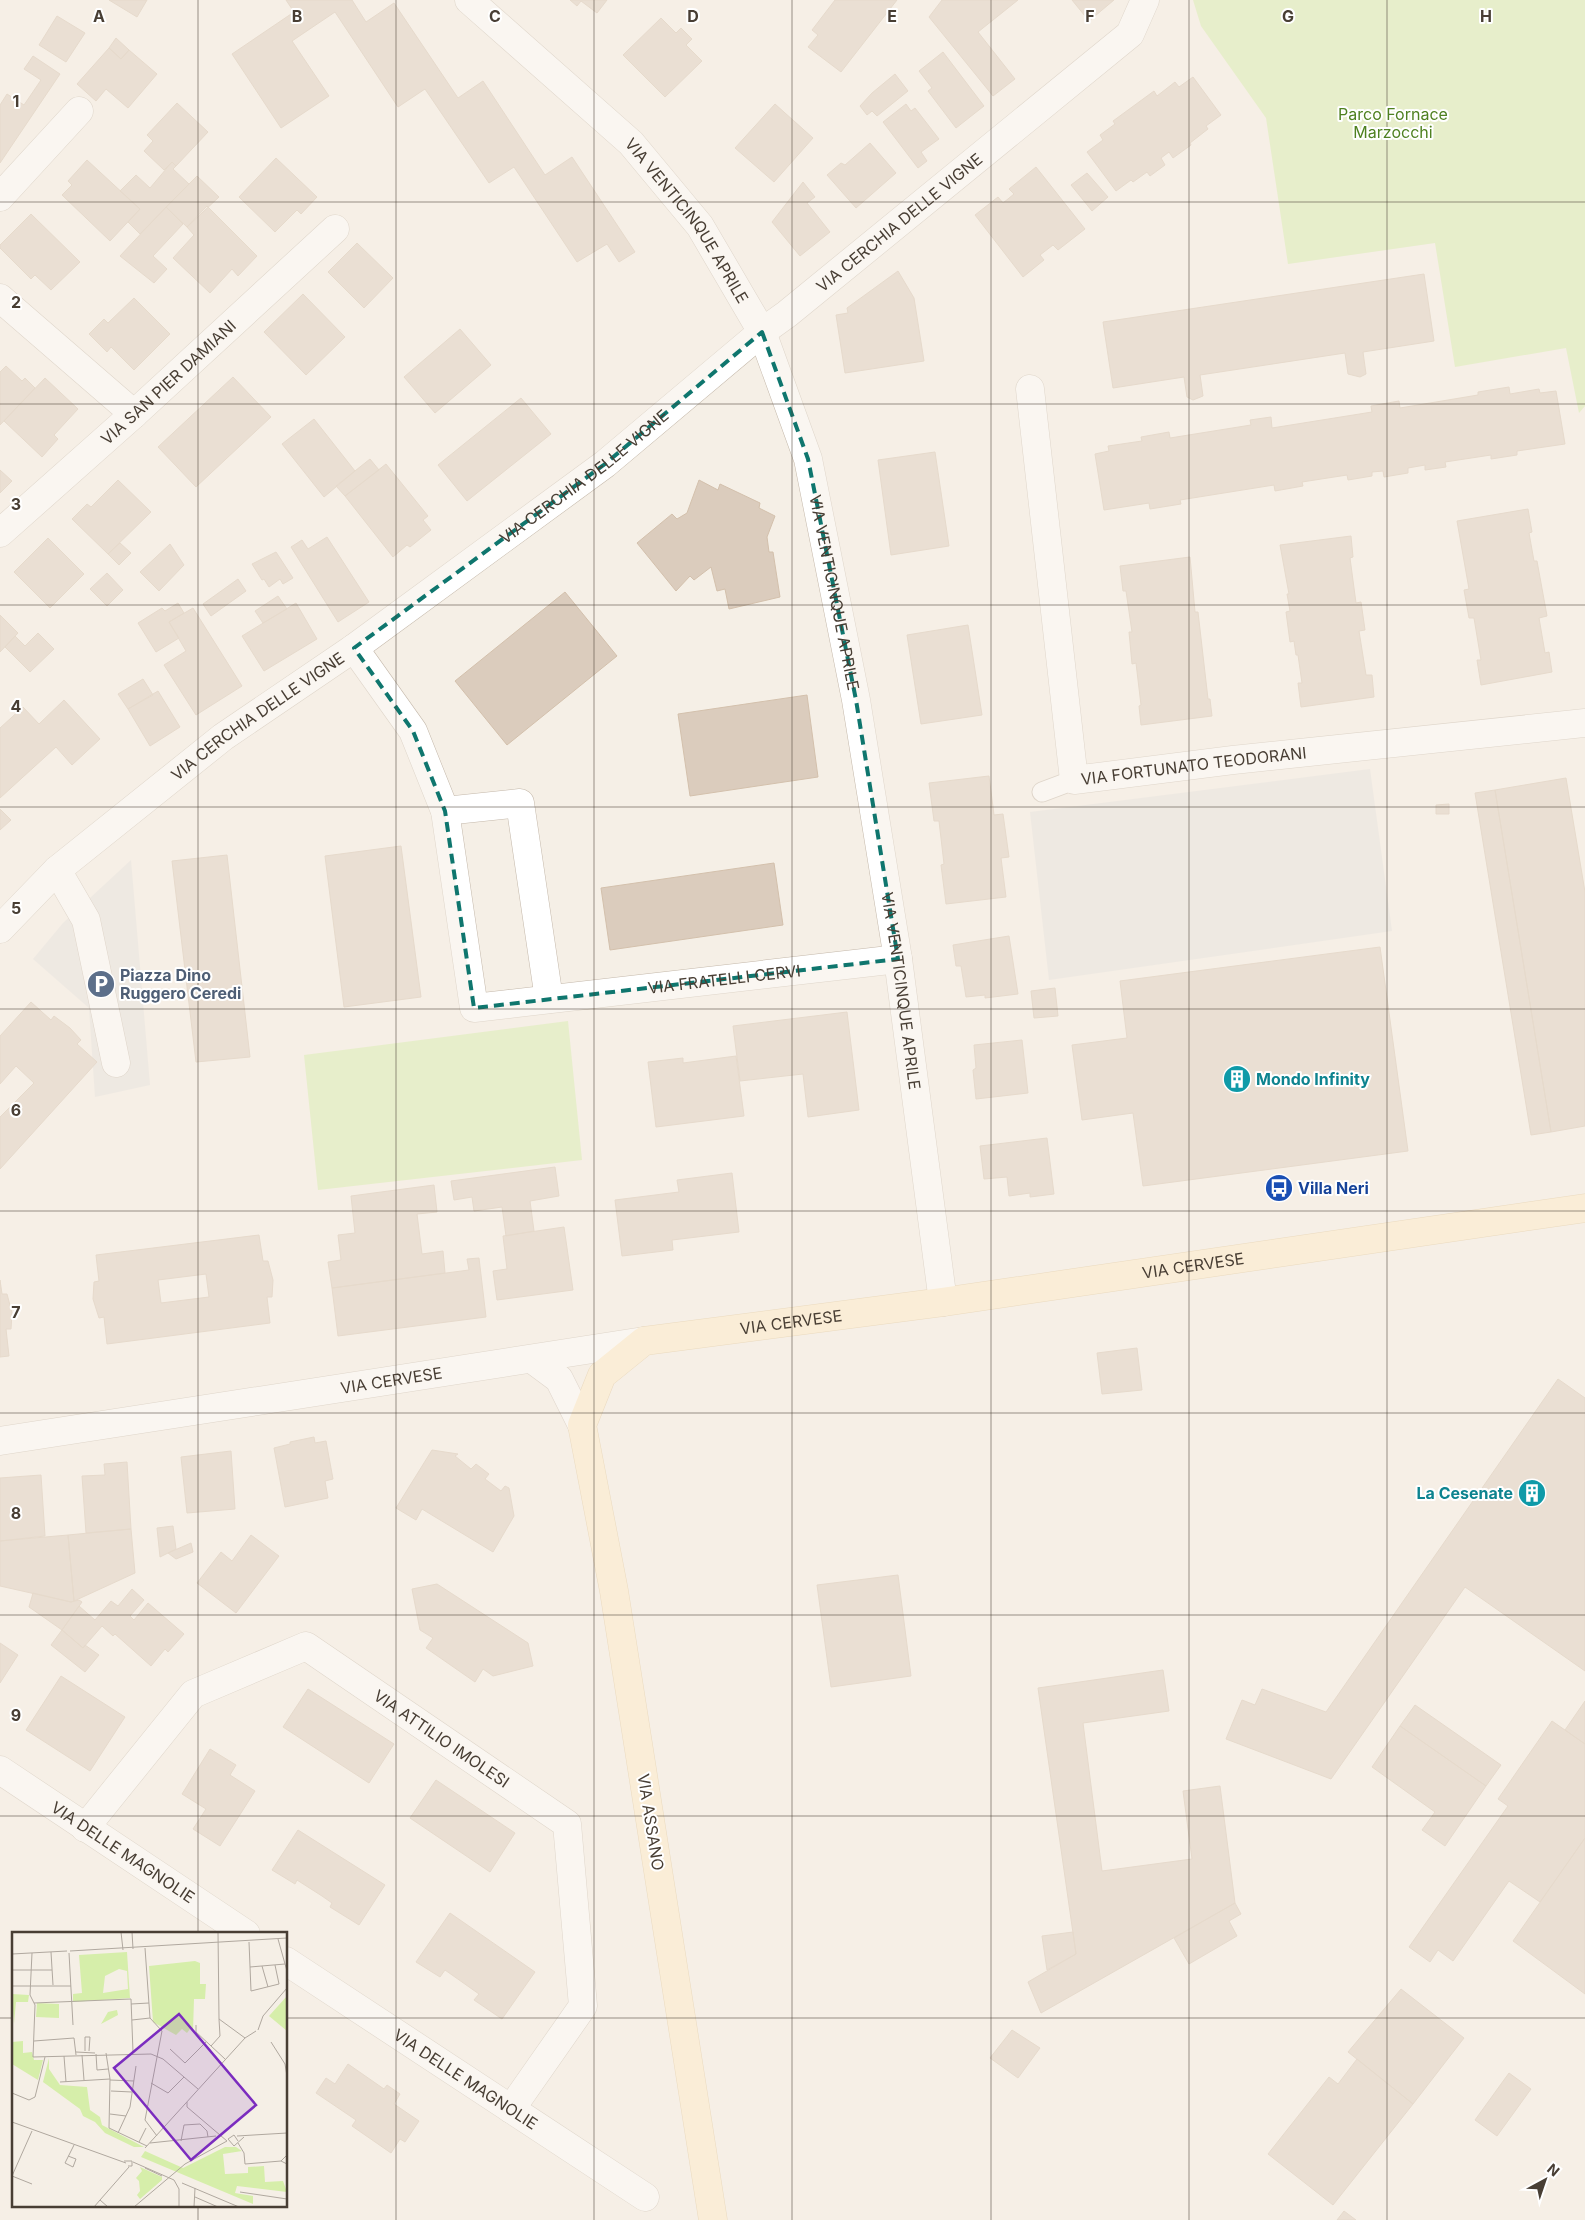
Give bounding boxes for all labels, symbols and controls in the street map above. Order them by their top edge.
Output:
text: A [93,6,105,26]
text: B [292,6,302,26]
text: C [489,6,501,26]
text: D [687,6,699,26]
text: E [887,6,897,26]
text: F [1085,6,1095,26]
text: G [1282,6,1294,26]
text: H [1480,6,1492,26]
text: 1 [13,91,19,111]
park label: Parco Fornace Marzocchi [1338,104,1448,142]
street label: VIA VENTICINQUE APRILE [621,134,753,307]
street label: VIA CERCHIA DELLE VIGNE [812,149,986,296]
text: 2 [11,292,21,312]
street label: VIA SAN PIER DAMIANI [97,315,240,449]
street label: VIA CERCHIA DELLE VIGNE [495,405,673,548]
street label: VIA VENTICINQUE APRILE [805,493,864,692]
text: 3 [11,494,21,514]
street label: VIA CERCHIA DELLE VIGNE [167,648,348,785]
text: 4 [11,696,22,716]
street label: VIA FORTUNATO TEODORANI [1080,742,1307,789]
street label: VIA VENTICINQUE APRILE [877,891,925,1091]
text: 5 [11,898,21,918]
street label: VIA FRATELLI CERVI [647,960,802,998]
place label: Piazza Dino Ruggero Ceredi [120,965,241,1003]
parking icon: Piazza Dino Ruggero Ceredi [86,969,116,999]
building icon: Mondo Infinity [1222,1064,1252,1094]
place label: Mondo Infinity [1256,1069,1370,1089]
text: 6 [11,1100,21,1120]
bus stop icon: Villa Neri [1264,1173,1294,1203]
place label: Villa Neri [1298,1178,1369,1198]
street label: VIA CERVESE [1141,1248,1245,1283]
text: 7 [11,1302,21,1322]
street label: VIA CERVESE [739,1305,843,1338]
street label: VIA CERVESE [339,1362,444,1398]
building icon: La Cesenate [1517,1478,1547,1508]
place label: La Cesenate [1417,1483,1513,1503]
text: 8 [11,1503,21,1523]
street label: VIA ATTILIO IMOLESI [370,1685,513,1792]
text: 9 [11,1705,21,1725]
street label: VIA ASSANO [633,1772,669,1872]
street label: VIA DELLE MAGNOLIE [48,1797,199,1907]
inset map [12,1932,288,2208]
street label: VIA DELLE MAGNOLIE [390,2024,542,2134]
north arrow [1520,2155,1570,2205]
text: N [1544,2160,1563,2180]

